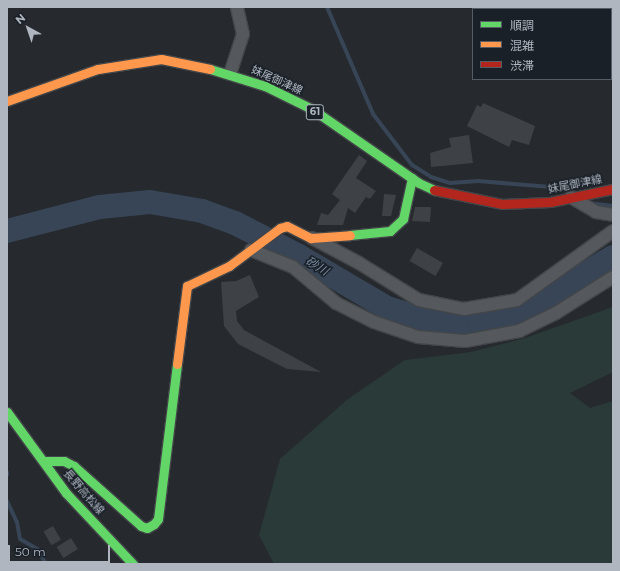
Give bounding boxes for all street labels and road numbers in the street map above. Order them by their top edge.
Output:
street label: 妹尾御津線 [249,63,305,97]
road number: 61 [305,104,325,120]
street label: 妹尾御津線 [547,172,603,196]
street label: 長野高松線 [61,467,107,517]

